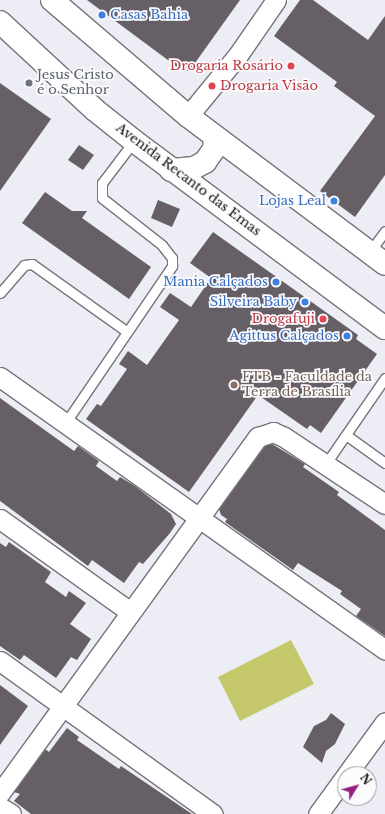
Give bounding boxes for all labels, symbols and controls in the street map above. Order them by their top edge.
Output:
place label: Casas Bahia [110,7,188,23]
marker: Casas Bahia [97,10,107,20]
place label: Drogaria Rosário [170,58,283,74]
marker: Drogaria Rosário [286,61,296,71]
place label: Jesus Cristo é o Senhor [37,68,114,99]
marker: Jesus Cristo é o Senhor [24,78,34,88]
place label: Drogaria Visão [220,78,319,94]
marker: Drogaria Visão [207,81,217,91]
street label: Avenida Recanto das Emas [112,120,264,240]
place label: Lojas Leal [259,193,326,209]
marker: Lojas Leal [329,196,339,206]
place label: Mania Calçados [163,274,268,290]
marker: Mania Calçados [271,277,281,287]
place label: Silveira Baby [210,294,297,310]
marker: Silveira Baby [300,297,310,307]
place label: Drogafuji [252,311,315,327]
marker: Drogafuji [318,314,328,324]
place label: Agittus Calçados [229,328,339,344]
marker: Agittus Calçados [342,331,352,341]
place label: FTB - Faculdade da Terra de Brasília [242,370,372,401]
marker: FTB - Faculdade da Terra de Brasília [229,380,239,390]
north arrow [337,766,377,806]
text: N [357,771,374,788]

